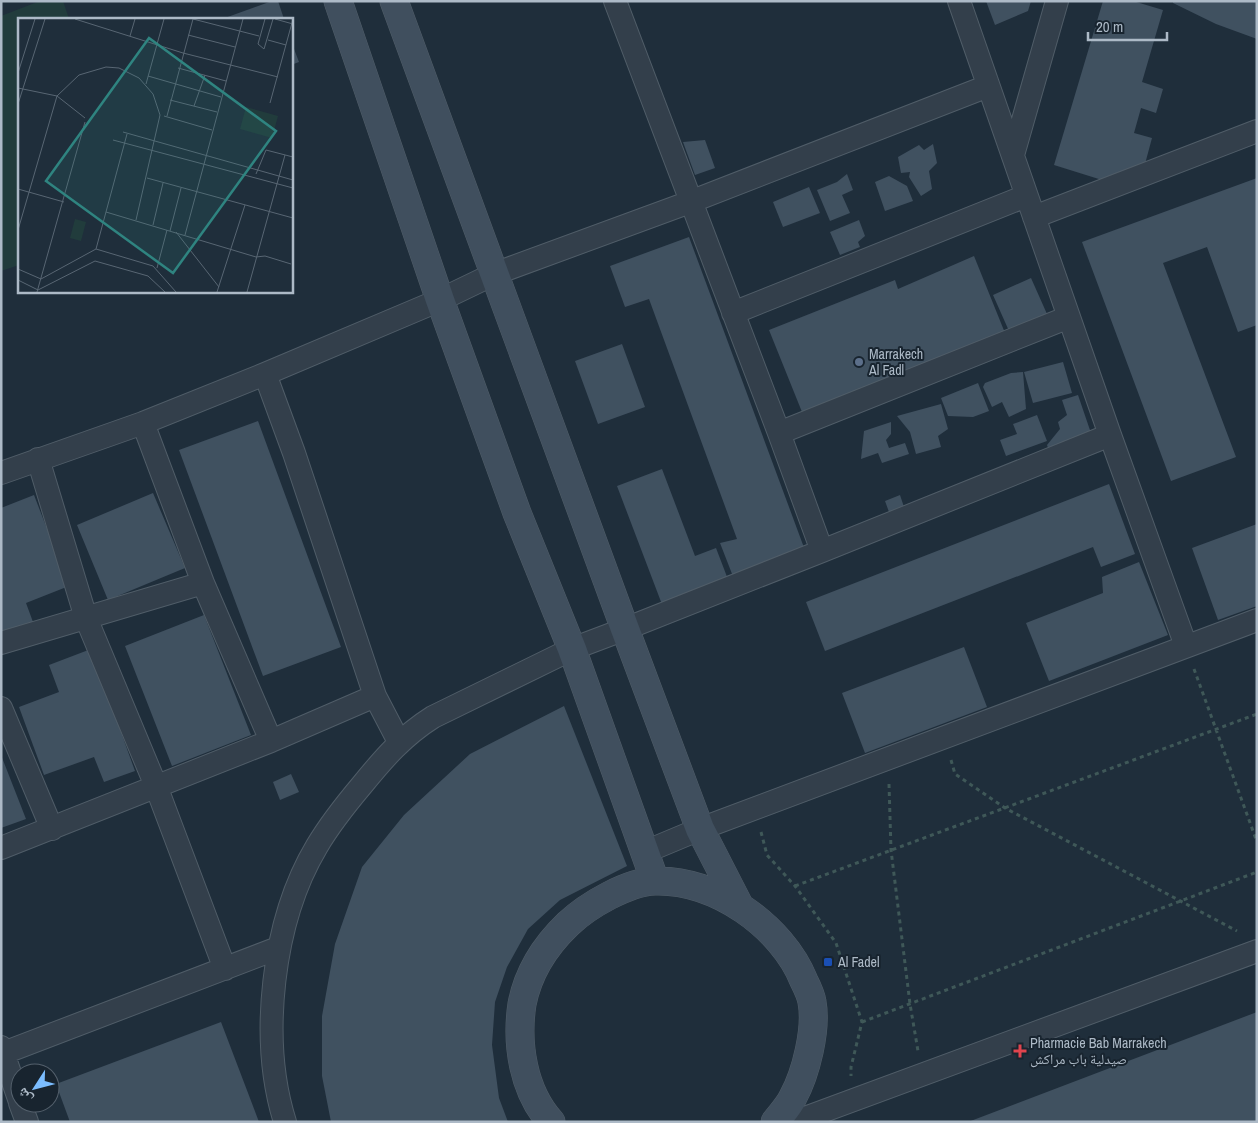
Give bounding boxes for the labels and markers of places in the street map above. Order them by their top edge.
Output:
place label: Marrakech Al Fadl [868,345,923,379]
marker: Marrakech Al Fadl [853,356,865,368]
place label: Al Fadel [837,953,880,971]
marker: Al Fadel [822,956,834,968]
place label: Pharmacie Bab Marrakech صيدلية باب مراكش [1030,1034,1167,1068]
marker: Pharmacie Bab Marrakech صيدلية باب مراكش [1014,1045,1026,1057]

